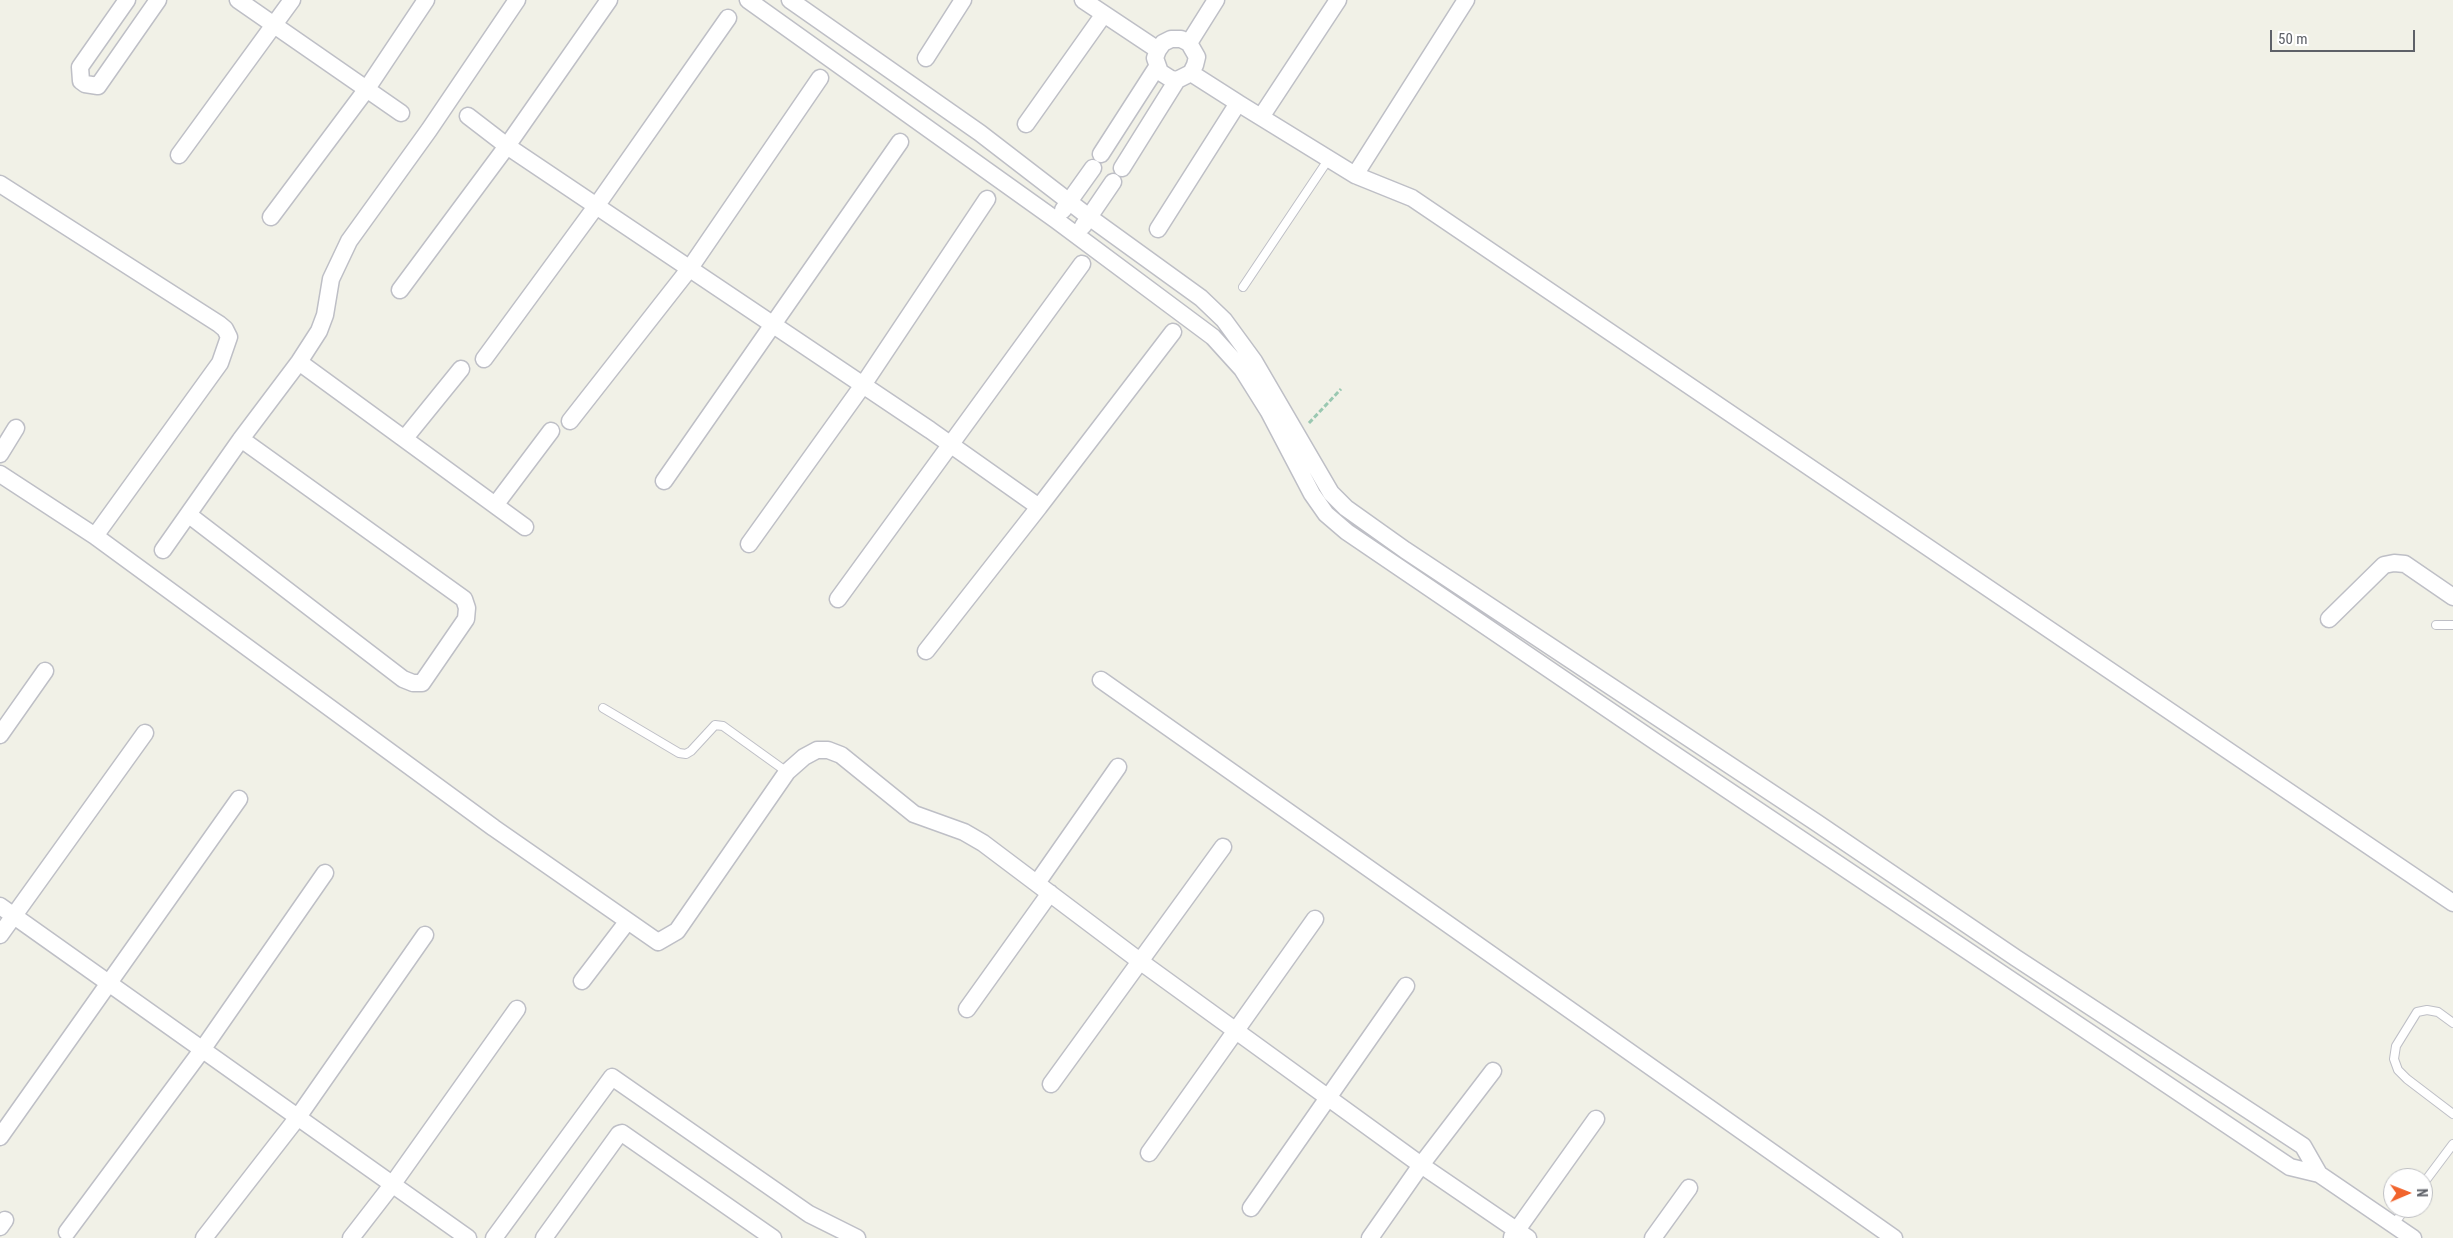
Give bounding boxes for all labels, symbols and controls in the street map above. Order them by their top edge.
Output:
scale bar [2273,20,2418,52]
text: 50 m [2278,30,2308,48]
north arrow [2383,1168,2433,1218]
text: N [2414,1188,2430,1197]

